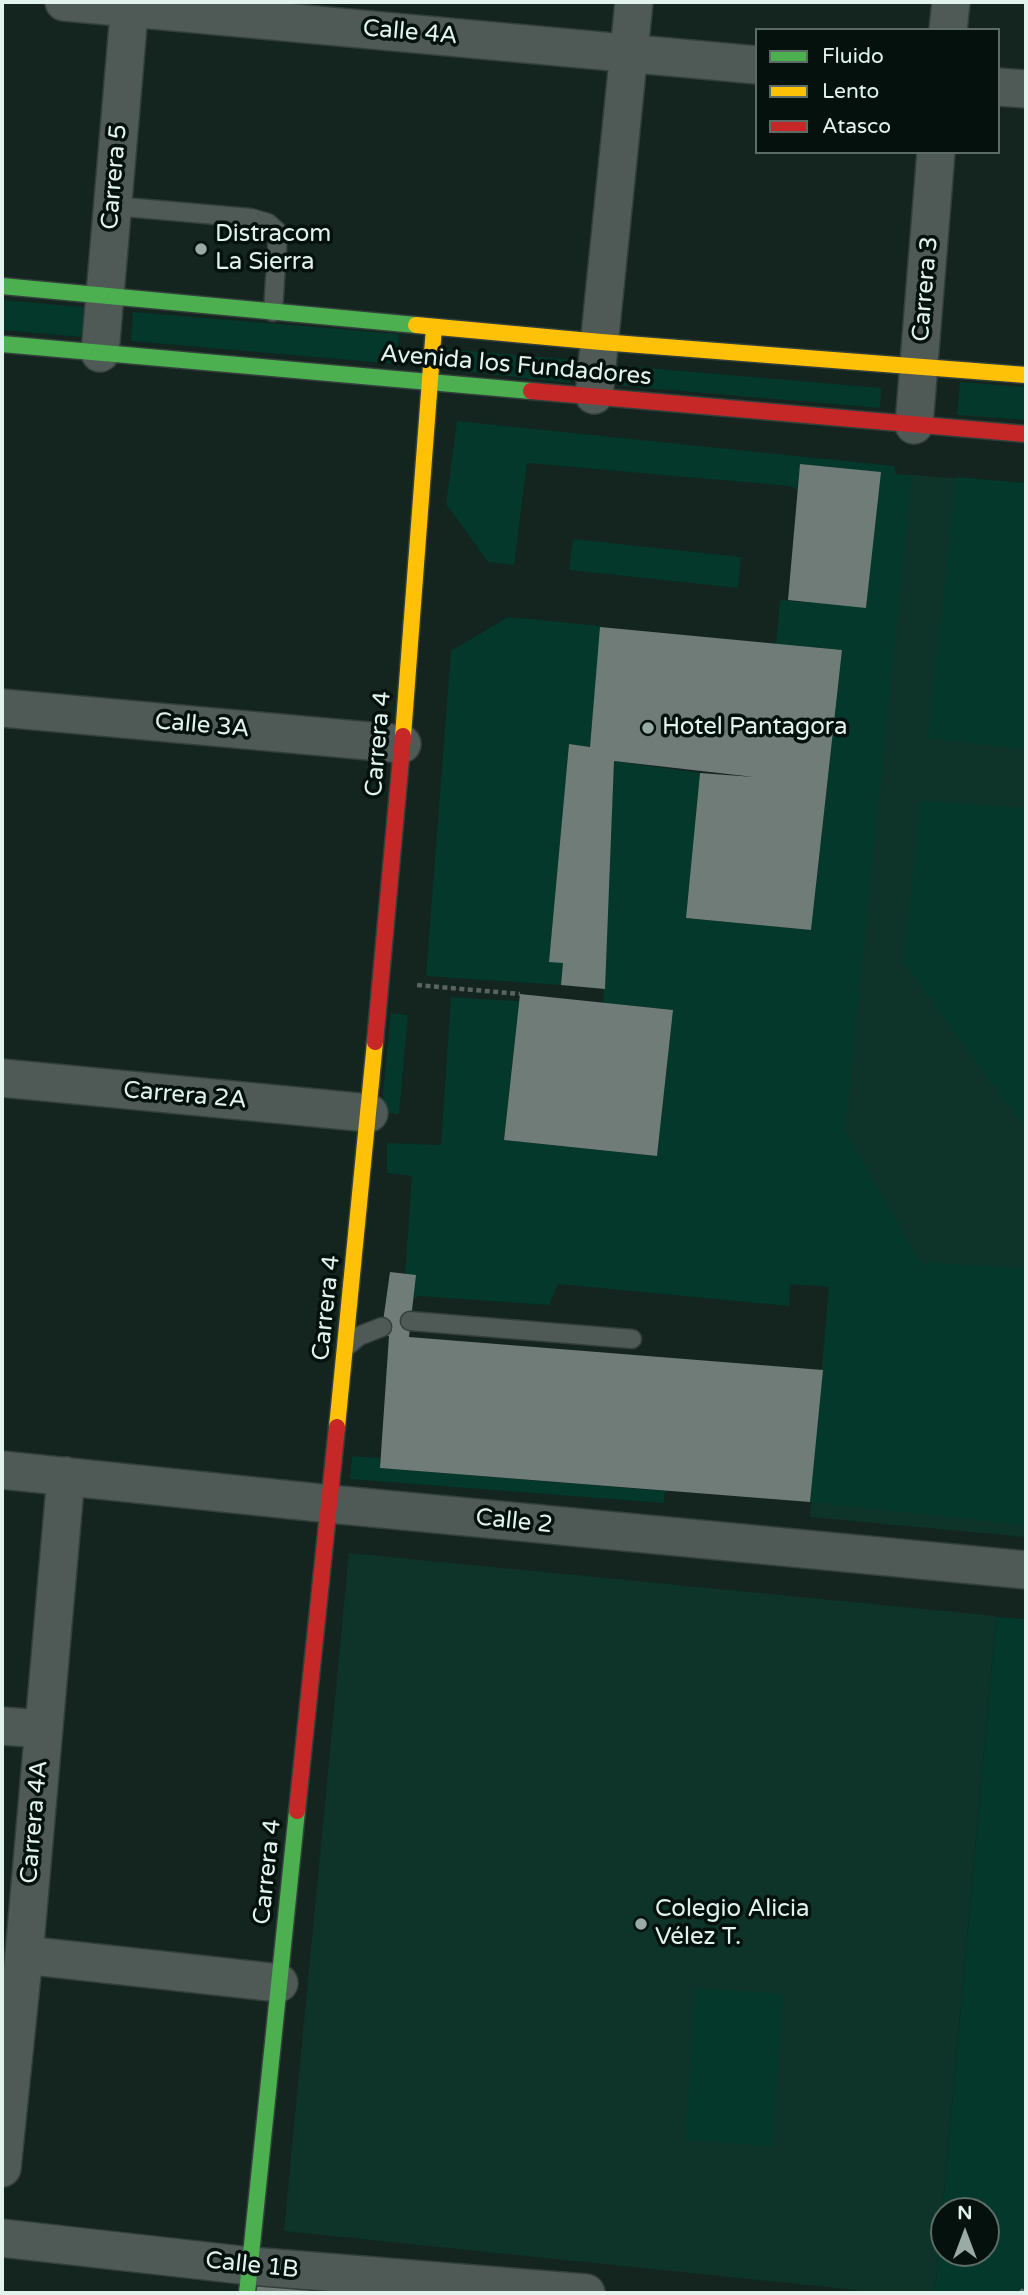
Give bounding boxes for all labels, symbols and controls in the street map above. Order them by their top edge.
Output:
street label: Calle 4A [361,15,459,51]
legend [755,28,1000,154]
text: Fluido [822,44,884,69]
text: Lento [822,79,879,104]
text: Atasco [822,114,891,139]
street label: Carrera 5 [96,123,134,231]
place label: Distracom La Sierra [215,221,331,277]
street label: Carrera 3 [907,235,945,343]
marker: Distracom La Sierra [193,241,209,257]
street label: Avenida los Fundadores [379,340,653,392]
street label: Carrera 4 [360,690,398,798]
street label: Calle 3A [153,708,251,744]
place label: Hotel Pantagora [662,714,847,742]
marker: Hotel Pantagora [640,720,656,736]
street label: Carrera 2A [122,1076,248,1116]
street label: Carrera 4 [307,1254,347,1362]
street label: Calle 2 [474,1504,554,1540]
street label: Carrera 4A [15,1759,55,1885]
street label: Carrera 4 [248,1818,288,1926]
place label: Colegio Alicia Vélez T. [655,1896,809,1952]
marker: Colegio Alicia Vélez T. [633,1916,649,1932]
north arrow [930,2197,1000,2267]
text: N [957,2202,973,2224]
street label: Calle 1B [204,2247,300,2285]

